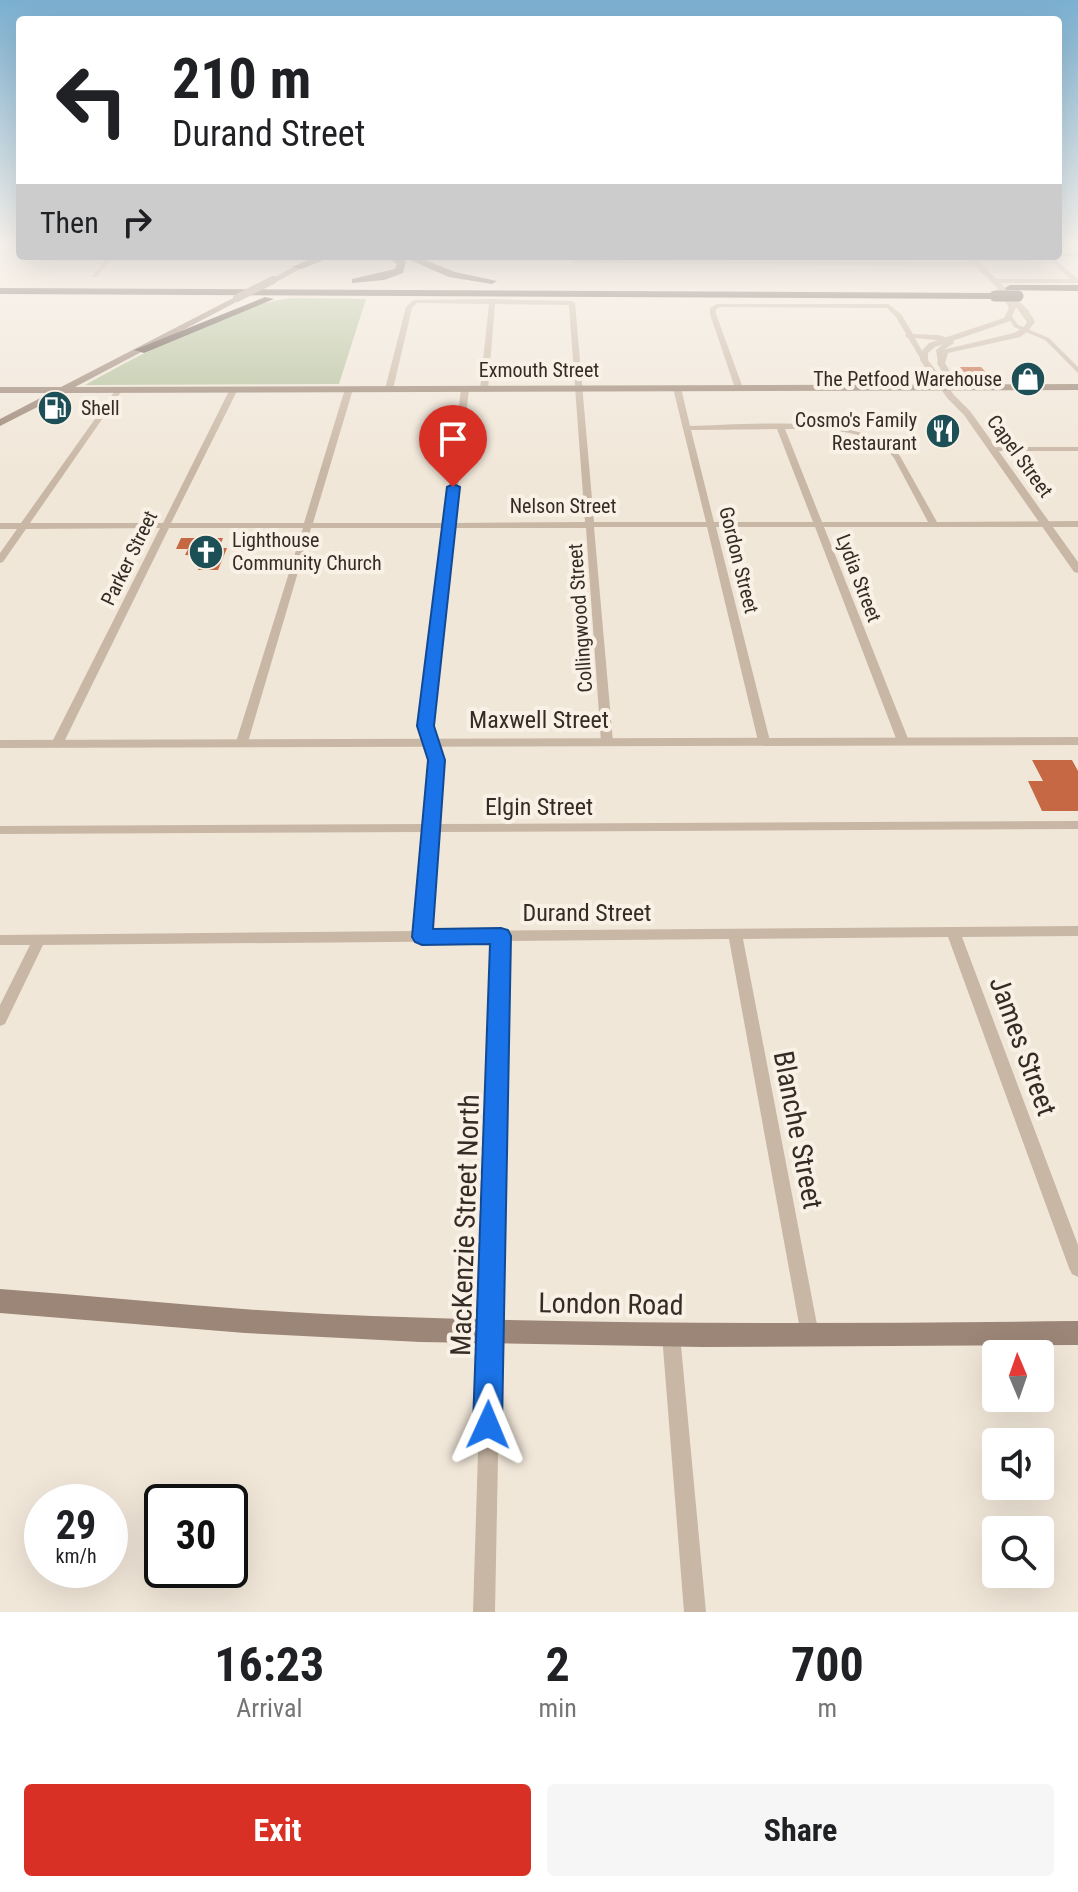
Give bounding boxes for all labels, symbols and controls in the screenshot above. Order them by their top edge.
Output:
text: 210 m [172,46,311,112]
icon: left [40,48,144,152]
text: Durand Street [172,113,365,155]
icon: right [115,200,159,244]
text: Then [40,205,99,240]
street label: Exmouth Street [479,358,599,382]
shop icon: The Petfood Warehouse [1009,360,1047,398]
place label: The Petfood Warehouse [813,367,1002,391]
fuel station icon: Shell [36,389,74,427]
place label: Shell [81,396,120,420]
pin [419,405,487,487]
place label: Cosmo's Family Restaurant [795,408,917,455]
street label: Capel Street [982,410,1058,502]
restaurant icon: Cosmo's Family Restaurant [924,412,962,450]
icon: arrive [431,417,475,461]
street label: Nelson Street [510,494,616,518]
street label: Gordon Street [714,504,764,616]
street label: Parker Street [96,507,162,609]
place label: Lighthouse Community Church [232,528,382,575]
street label: Lydia Street [831,531,887,625]
church icon: Lighthouse Community Church [187,533,225,571]
street label: Collingwood Street [563,543,597,693]
street label: Maxwell Street [469,706,609,734]
street label: Elgin Street [485,793,593,821]
street label: Durand Street [523,899,651,927]
street label: James Street [983,972,1063,1120]
street label: Blanche Street [767,1048,829,1212]
street label: MacKenzie Street North [444,1094,486,1356]
street label: London Road [538,1286,684,1322]
north arrow [982,1340,1054,1412]
map controls [982,1340,1054,1588]
position arrow [446,1383,530,1467]
button: sound [982,1428,1054,1500]
speed limit sign: 30 [144,1484,248,1588]
text: 29 [56,1502,96,1549]
button: search [982,1516,1054,1588]
text: km/h [55,1544,97,1568]
text: 16:23 [214,1636,324,1693]
text: 2 [546,1636,570,1693]
text: 700 [791,1636,864,1693]
text: Arrival [236,1693,302,1723]
text: min [539,1693,577,1723]
text: m [818,1693,837,1723]
button: Exit [24,1784,531,1876]
button: Share [547,1784,1054,1876]

